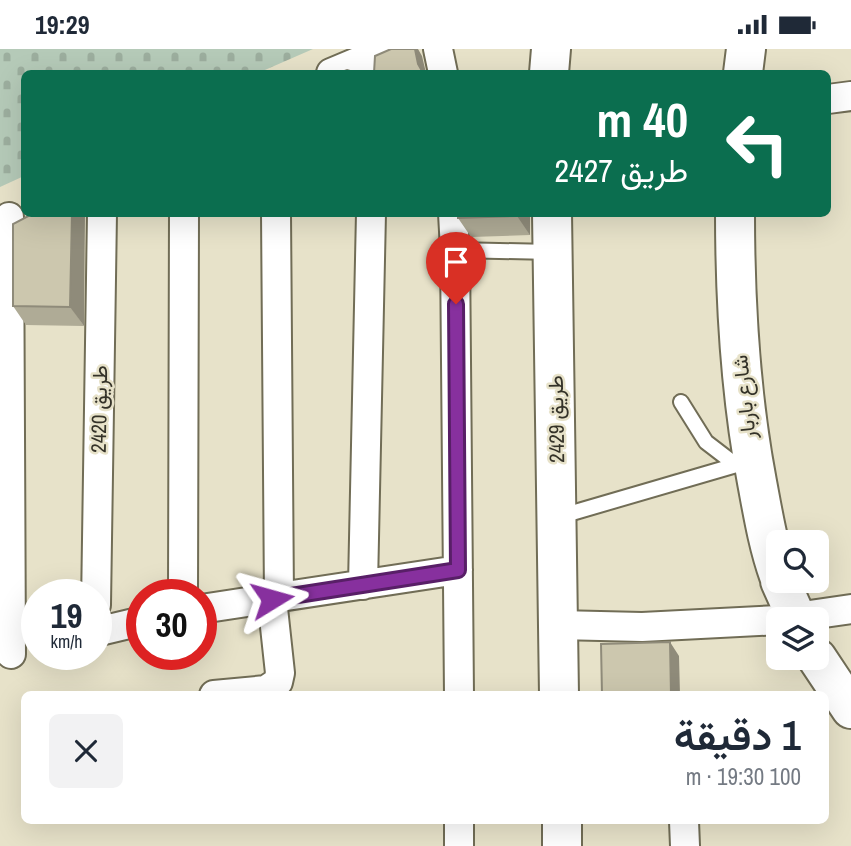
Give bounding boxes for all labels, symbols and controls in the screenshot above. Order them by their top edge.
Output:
text: 19:29 [35,7,90,42]
text: 40 m [596,86,688,152]
icon: left [712,98,803,189]
text: طريق 2427 [554,149,688,192]
pin [426,232,486,304]
icon: arrive [437,243,475,281]
street label: شارع باربار [725,354,763,441]
street label: طريق 2420 [84,365,114,453]
street label: طريق 2429 [541,375,571,463]
map controls [766,530,829,670]
button: search [766,530,829,593]
position arrow [235,562,309,636]
speed limit sign: 30 [126,579,217,670]
text: 19 [51,592,82,639]
button: layers [766,607,829,670]
text: km/h [51,629,83,654]
text: 1 دقيقة [674,707,801,763]
button: close [49,714,123,788]
text: 100 m · 19:30 [686,761,801,792]

